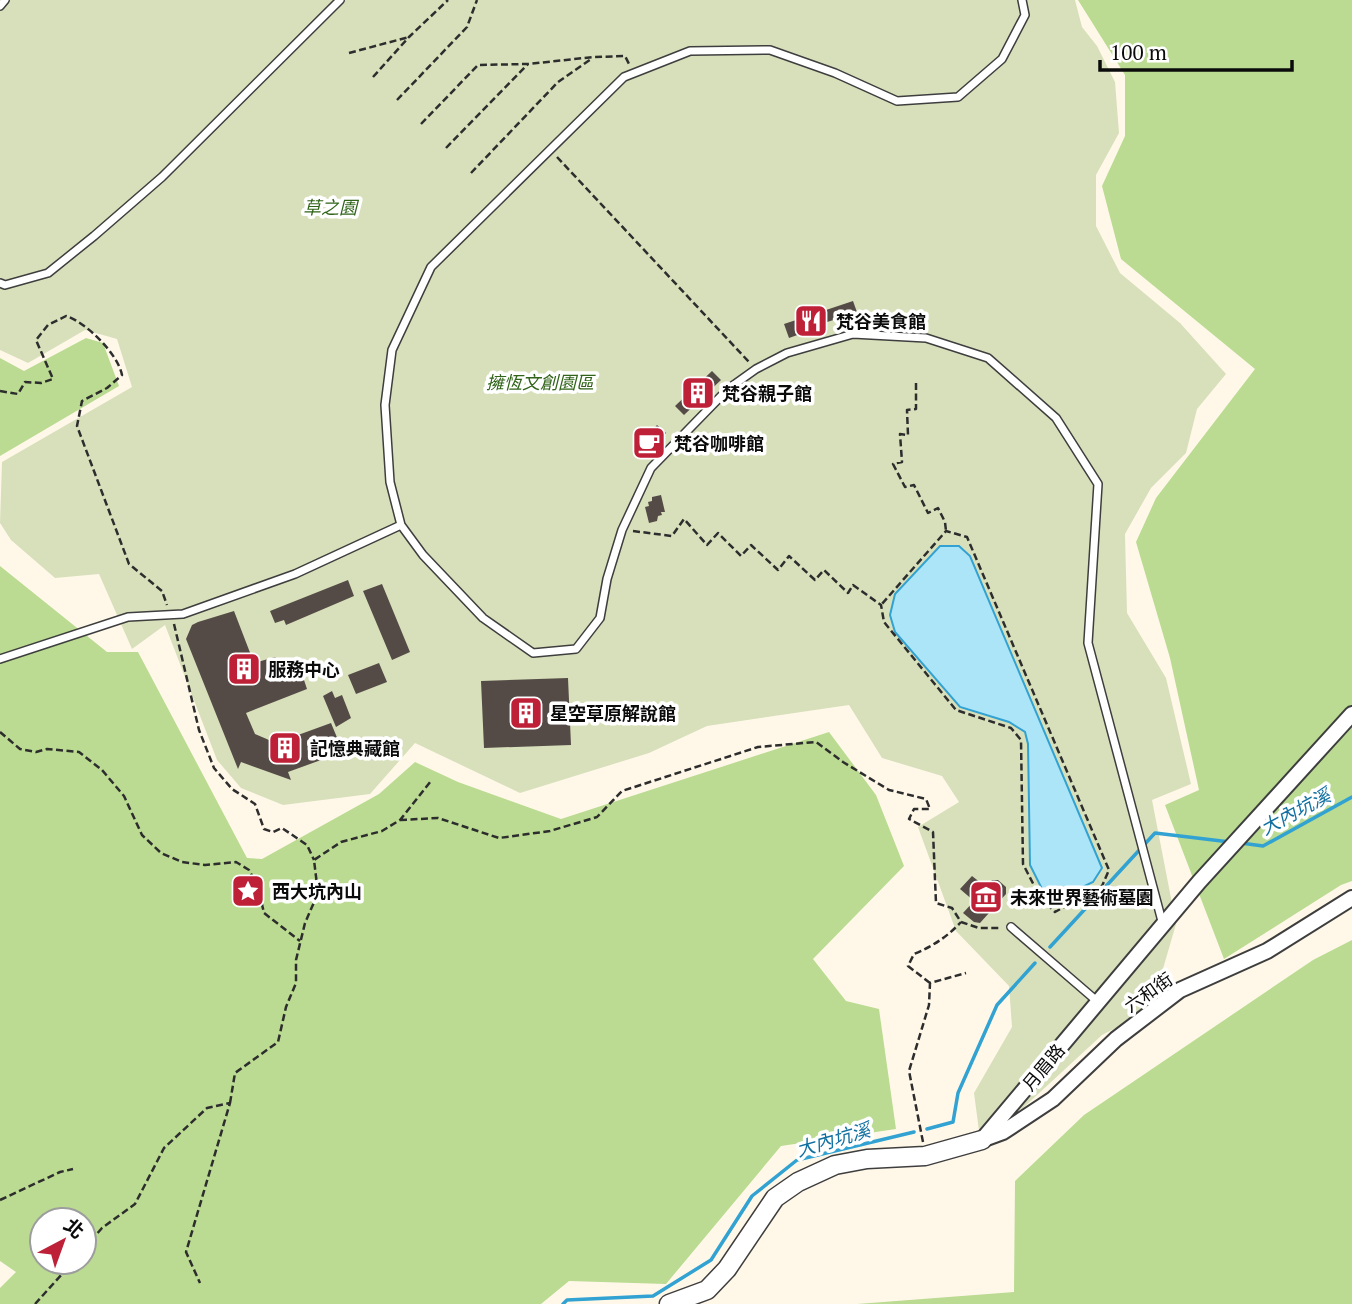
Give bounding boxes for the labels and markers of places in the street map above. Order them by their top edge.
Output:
restaurant icon: 梵谷美食館 [792,302,830,340]
place label: 梵谷美食館 [836,309,926,333]
building icon: 梵谷親子館 [679,374,717,412]
place label: 梵谷親子館 [722,381,812,405]
cafe icon: 梵谷咖啡館 [630,424,668,462]
place label: 梵谷咖啡館 [674,431,764,455]
building icon: 服務中心 [225,650,263,688]
place label: 服務中心 [268,657,340,681]
building icon: 星空草原解說館 [507,694,545,732]
place label: 星空草原解說館 [550,701,676,725]
building icon: 記憶典藏館 [266,729,304,767]
place label: 記憶典藏館 [310,736,400,760]
place icon: 西大坑內山 [229,872,267,910]
museum icon: 未來世界藝術墓園 [967,878,1005,916]
place label: 西大坑內山 [272,879,362,903]
place label: 未來世界藝術墓園 [1010,885,1154,909]

